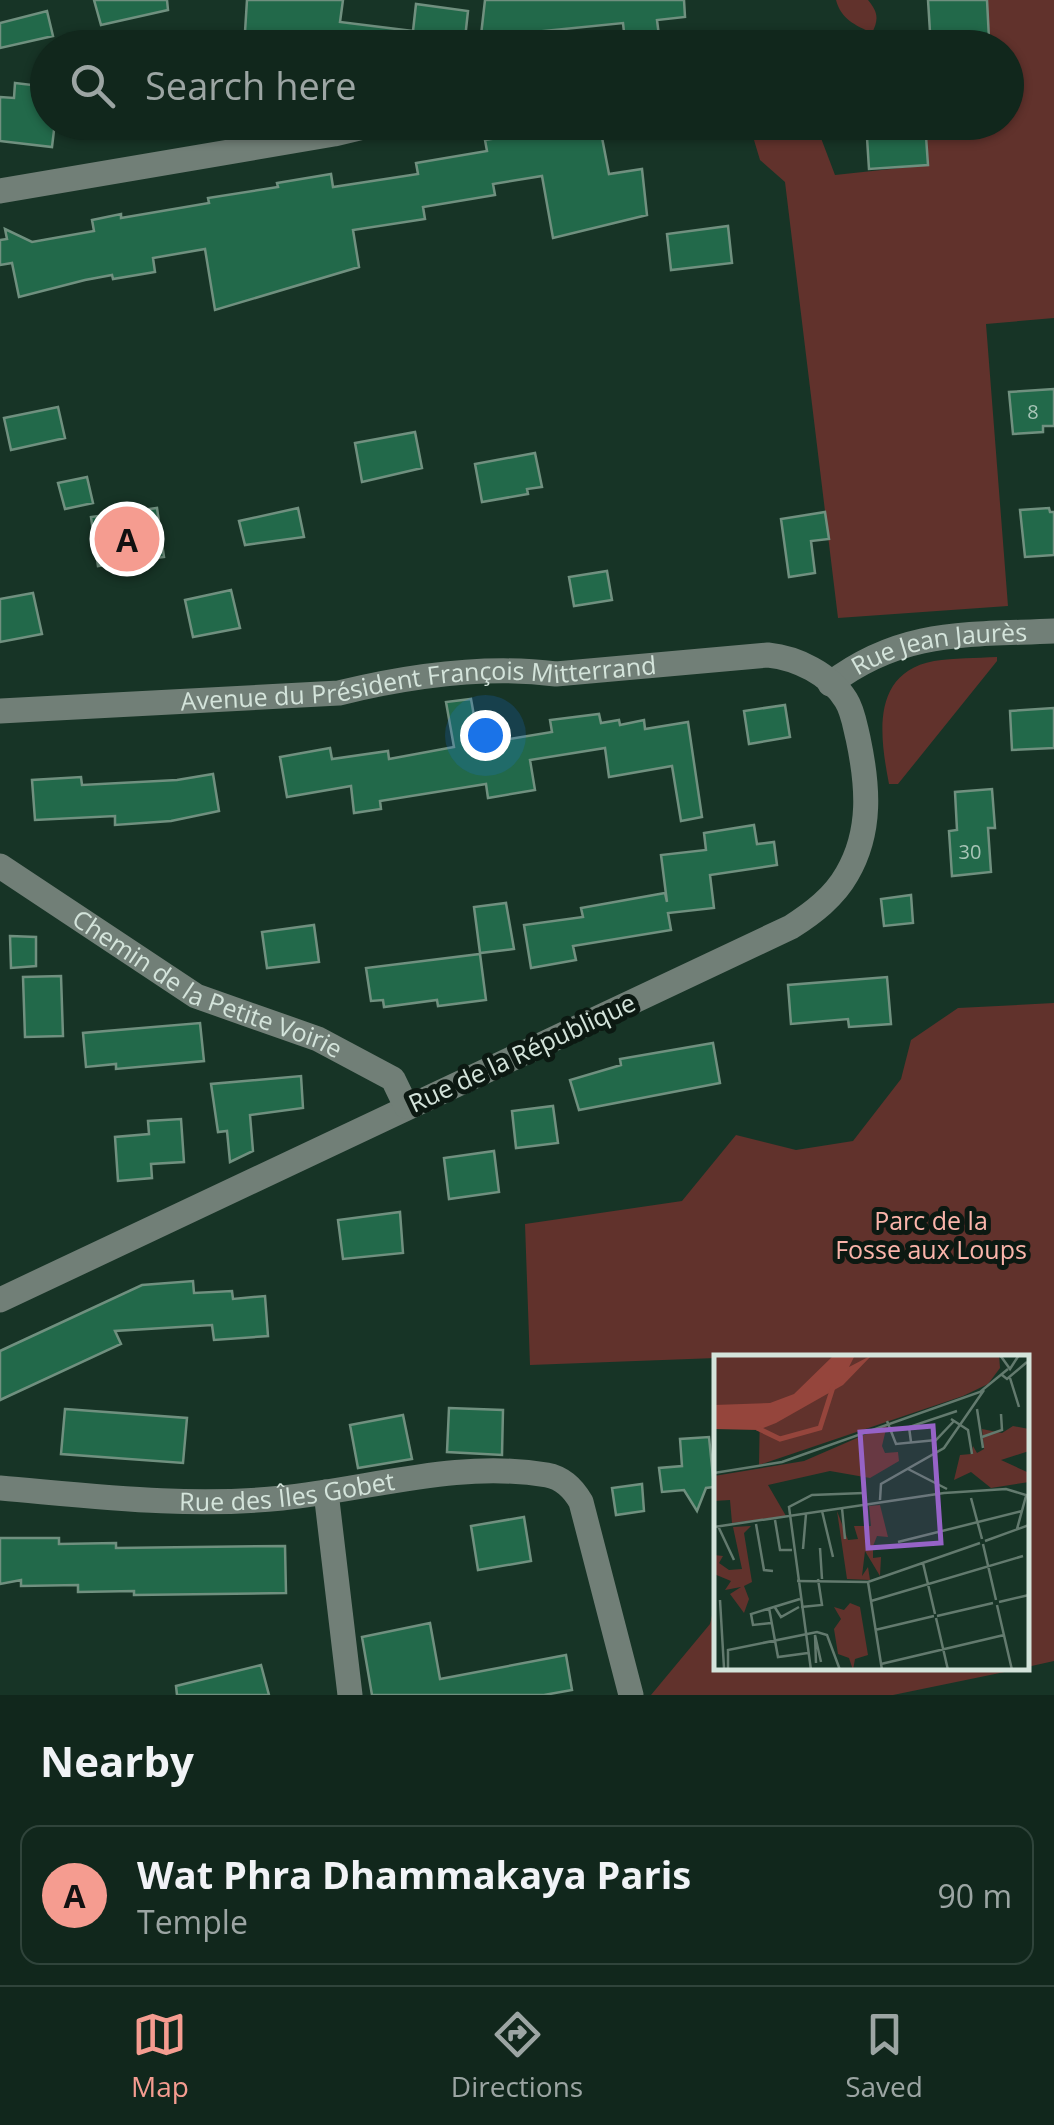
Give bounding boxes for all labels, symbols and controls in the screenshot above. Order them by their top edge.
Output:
search box [30,30,1024,140]
icon: search [65,58,120,113]
text: Search here [145,59,357,111]
house number: 8 [1027,398,1039,425]
pin: A [94,502,160,576]
street label: Rue Jean Jaurès [844,614,1028,682]
street label: Avenue du Président François Mitterrand [180,647,658,717]
your location [460,710,511,761]
house number: 30 [959,838,981,865]
street label: Chemin de la Petite Voirie [66,901,349,1065]
street label: Rue de la République [403,985,640,1120]
park label: Parc de la Fosse aux Loups [835,1203,1027,1266]
inset map [714,1355,1029,1670]
street label: Rue des Îles Gobet [179,1463,397,1518]
text: Nearby [40,1732,194,1789]
text: Wat Phra Dhammakaya Paris [137,1848,691,1900]
text: A [63,1874,86,1917]
text: 90 m [937,1874,1012,1917]
text: Temple [137,1900,248,1943]
tab: Map [131,2007,189,2105]
tab: Directions [451,2007,583,2105]
tab: Saved [845,2007,923,2105]

